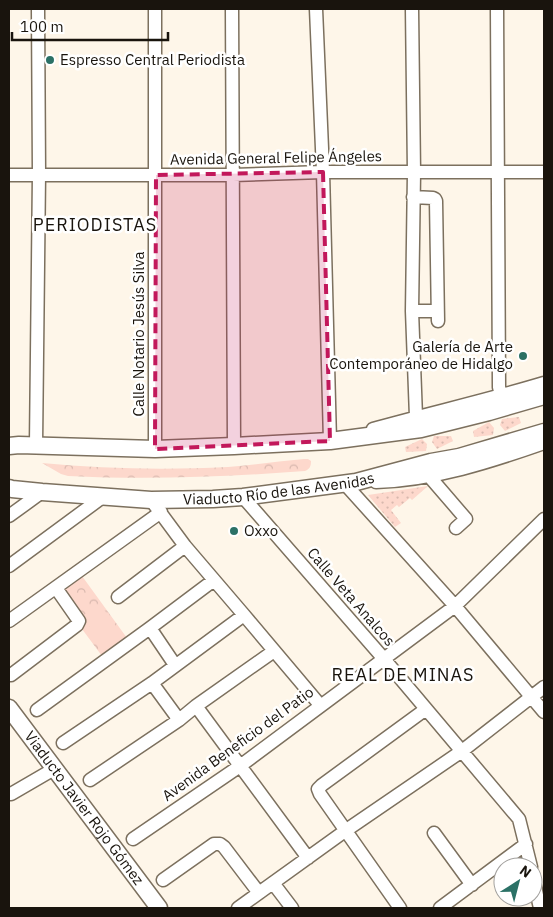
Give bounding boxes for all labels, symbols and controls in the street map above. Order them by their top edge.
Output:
scale bar [12,10,169,42]
text: 100 m [20,17,64,36]
place label: Espresso Central Periodista [60,50,245,69]
marker: Espresso Central Periodista [44,54,56,66]
street label: Avenida General Felipe Ángeles [170,146,382,169]
district label: PERIODISTAS [33,213,157,236]
street label: Calle Notario Jesús Silva [129,252,148,416]
place label: Galería de Arte Contemporáneo de Hidalgo [329,337,513,373]
marker: Galería de Arte Contemporáneo de Hidalgo [517,350,529,362]
street label: Viaducto Río de las Avenidas [183,468,376,508]
place label: Oxxo [244,521,278,540]
marker: Oxxo [228,525,240,537]
street label: Calle Veta Analcos [303,544,399,650]
district label: REAL DE MINAS [331,663,475,686]
street label: Avenida Beneficio del Patio [158,682,317,805]
street label: Viaducto Javier Rojo Gómez [21,727,148,888]
north arrow [493,857,543,907]
text: N [516,861,535,882]

